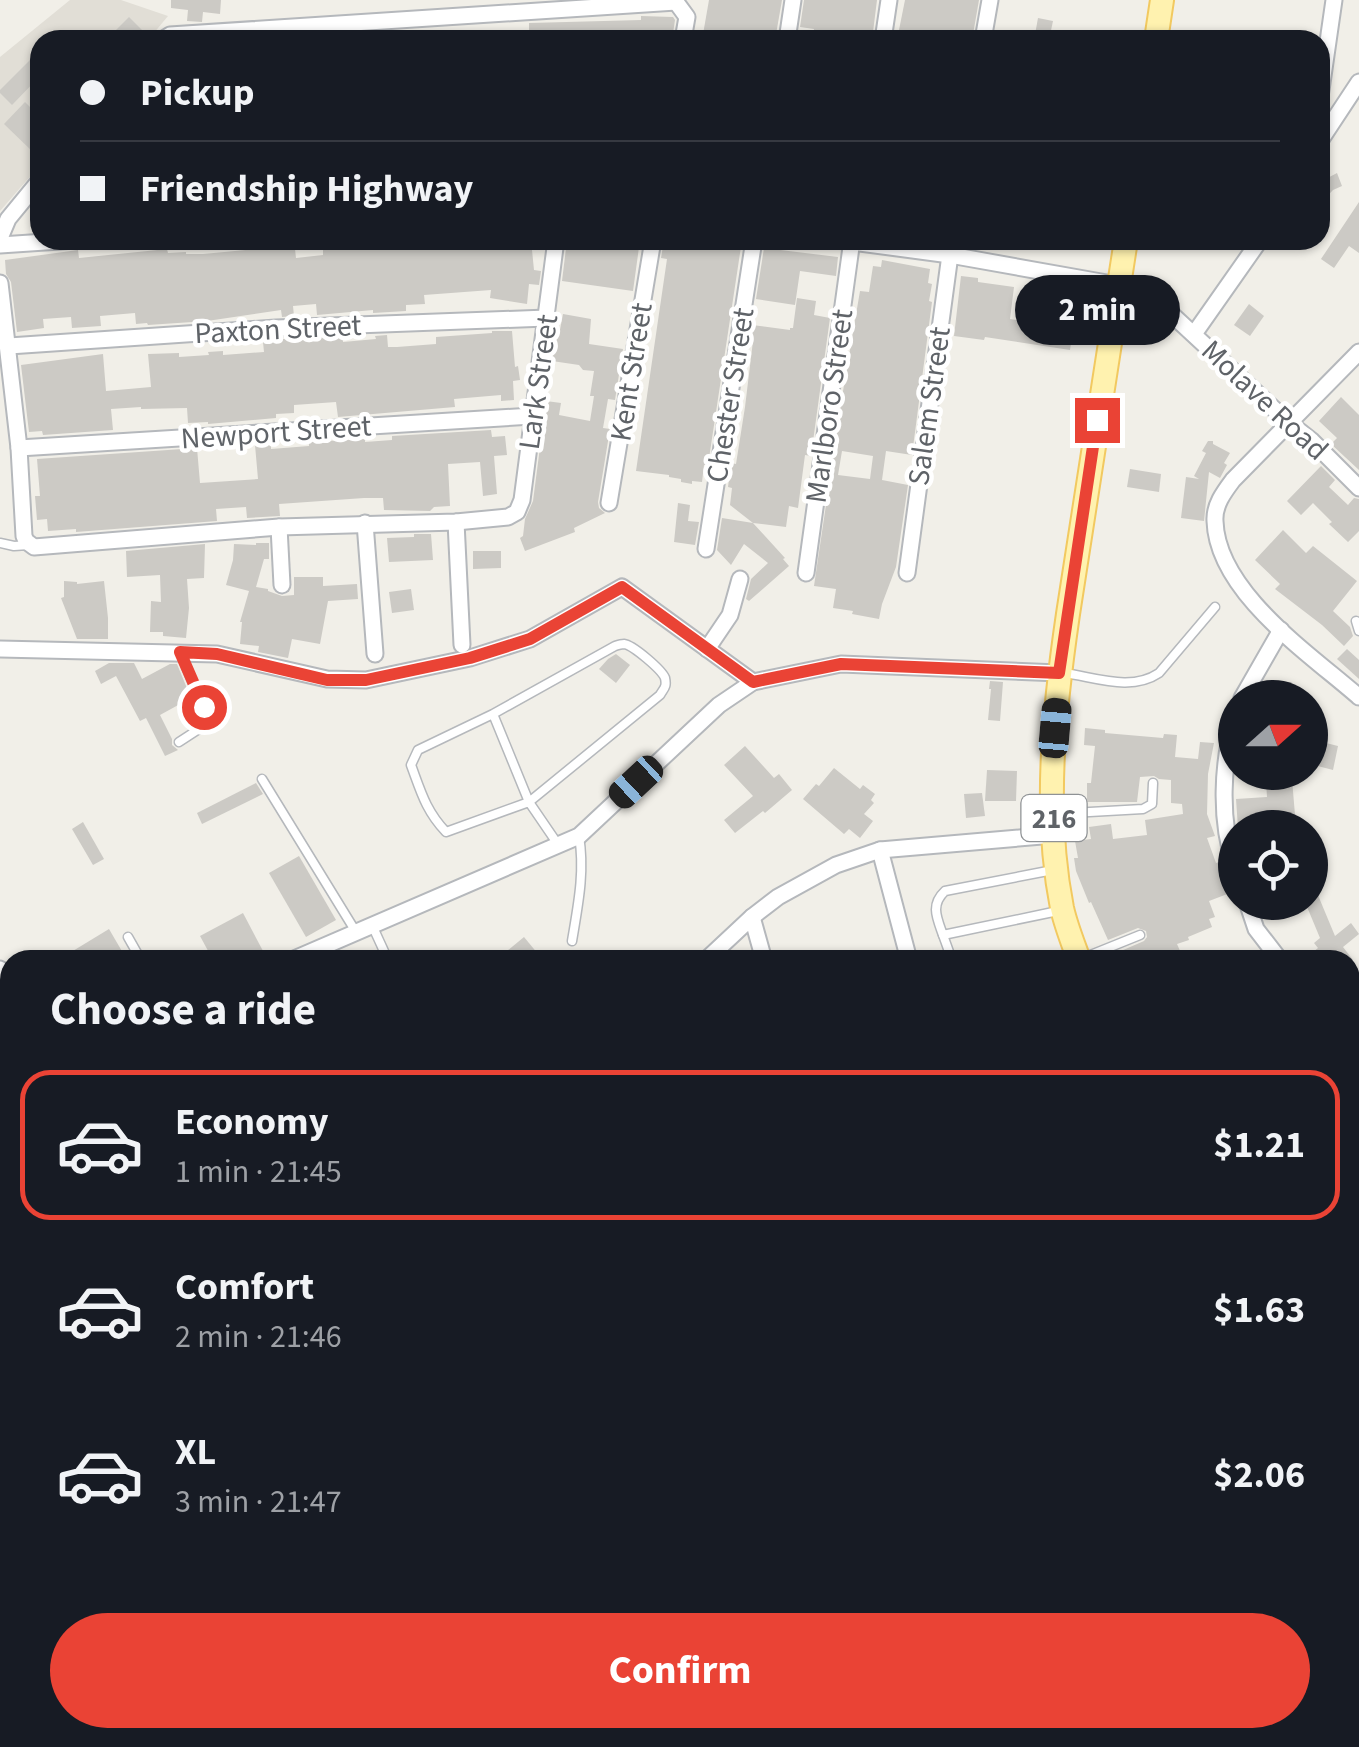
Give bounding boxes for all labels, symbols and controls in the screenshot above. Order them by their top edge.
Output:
text: Pickup [140,66,254,120]
text: Friendship Highway [140,162,473,216]
callout: 2 min [1014,275,1180,345]
text: 2 min [1059,287,1136,333]
street label: Kent Street [599,300,664,444]
street label: Paxton Street [193,304,363,355]
street label: Chester Street [695,305,766,486]
street label: Marlboro Street [795,306,864,506]
street label: Lark Street [508,312,569,452]
street label: Salem Street [897,324,962,488]
street label: Molave Road [1191,330,1338,471]
route end [1075,398,1120,443]
street label: Newport Street [179,404,373,461]
north arrow [1218,680,1328,790]
map controls [1218,680,1328,920]
route start [182,685,227,730]
car [1037,697,1073,759]
car [604,751,668,813]
road number: 216 [1022,795,1086,841]
button: locate [1218,810,1328,920]
text: Choose a ride [50,978,316,1042]
text: Economy [175,1095,328,1149]
icon: car [55,1100,145,1190]
text: $1.21 [1213,1118,1305,1172]
text: 1 min · 21:45 [175,1149,342,1195]
text: Comfort [175,1260,314,1314]
icon: car [55,1265,145,1355]
text: $1.63 [1213,1283,1305,1337]
text: 2 min · 21:46 [175,1314,342,1360]
text: XL [175,1425,216,1479]
icon: car [55,1430,145,1520]
text: $2.06 [1213,1448,1305,1502]
text: 3 min · 21:47 [175,1479,342,1525]
button: Confirm [50,1613,1310,1728]

